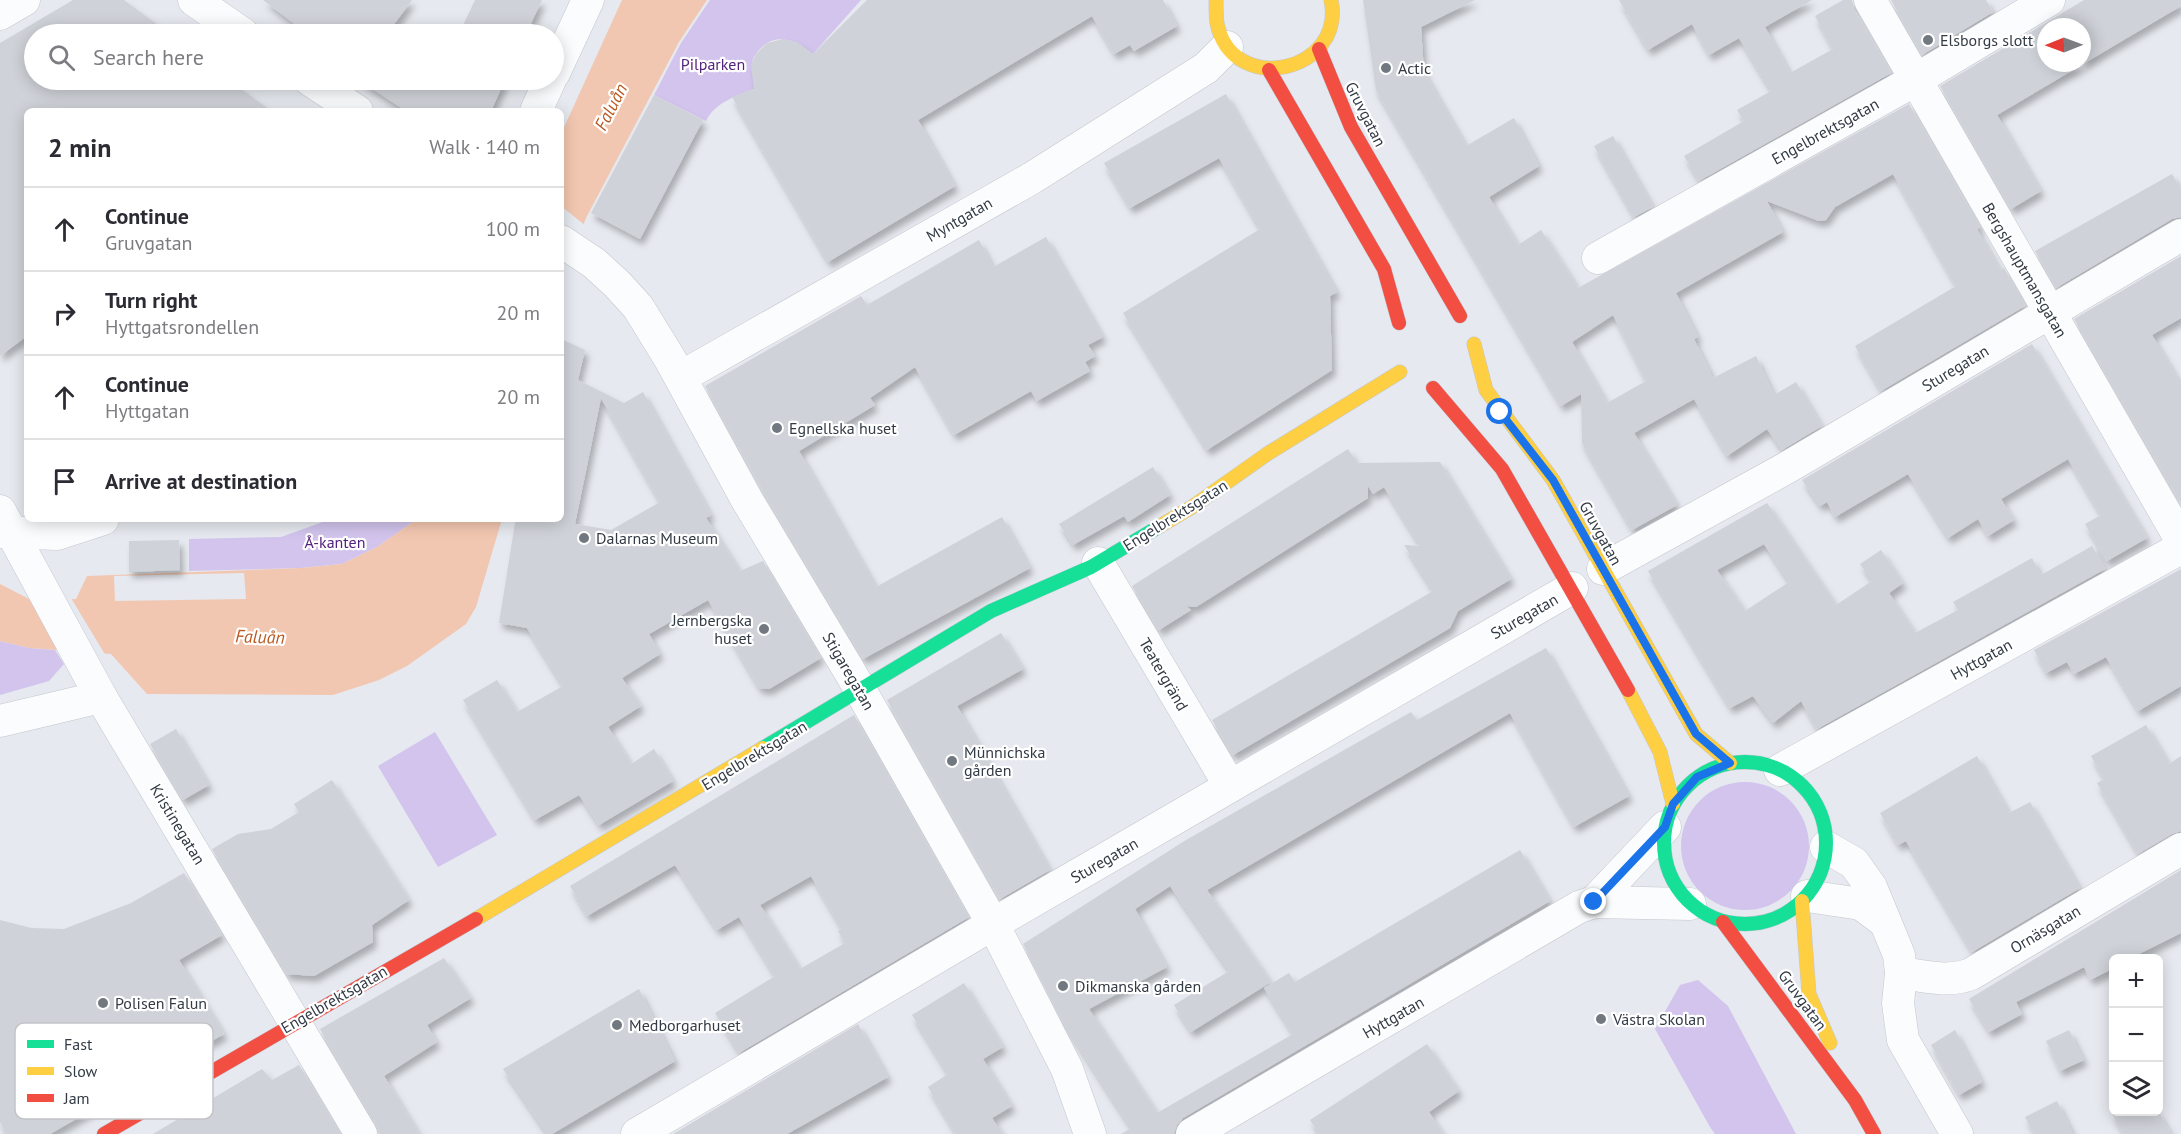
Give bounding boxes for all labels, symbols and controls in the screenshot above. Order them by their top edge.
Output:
north arrow [2037,18,2091,72]
search box [24,24,564,90]
place label: Elsborgs slott [1940,30,2034,50]
marker: Elsborgs slott [1921,33,1935,47]
icon: search [45,41,78,74]
text: Search here [93,43,204,71]
park label: Pilparken [681,54,745,74]
place label: Actic [1398,58,1431,78]
marker: Actic [1379,61,1393,75]
street label: Gruvgatan [1341,78,1391,150]
water label: Faluån [589,79,632,134]
street label: Engelbrektsgatan [1768,93,1882,169]
text: 2 min [48,131,111,164]
text: Walk · 140 m [429,134,540,160]
street label: Myntgatan [922,192,996,246]
street label: Bergshauptmansgatan [1978,199,2072,341]
text: Continue [105,202,189,230]
icon: ahead [48,213,81,246]
text: 100 m [486,216,540,242]
text: Gruvgatan [105,230,193,256]
text: Turn right [105,286,197,314]
icon: right [48,297,81,330]
text: 20 m [497,300,540,326]
text: Hyttgatsrondellen [105,314,259,340]
street label: Sturegatan [1918,340,1992,396]
text: Continue [105,370,189,398]
icon: ahead [48,381,81,414]
text: 20 m [497,384,540,410]
text: Hyttgatan [105,398,189,424]
route start [1486,398,1512,424]
place label: Egnellska huset [789,418,897,438]
marker: Egnellska huset [770,421,784,435]
icon: arrive [48,465,81,498]
text: Arrive at destination [105,467,297,495]
street label: Engelbrektsgatan [1119,475,1231,555]
street label: Gruvgatan [1575,498,1627,568]
place label: Dalarnas Museum [596,528,718,548]
marker: Dalarnas Museum [577,531,591,545]
park label: Å-kanten [305,532,365,552]
street label: Sturegatan [1487,589,1561,643]
place label: Jernbergska huset [671,610,753,648]
marker: Jernbergska huset [757,622,771,636]
water label: Faluån [235,624,285,649]
street label: Stigaregatan [819,628,879,714]
street label: Teatergränd [1135,634,1193,714]
street label: Hyttgatan [1947,634,2015,684]
street label: Engelbrektsgatan [698,716,810,794]
place label: Münnichska gården [964,742,1045,780]
marker: Münnichska gården [945,754,959,768]
street label: Kristinegatan [146,780,210,868]
street label: Sturegatan [1067,833,1141,887]
route end [1580,888,1606,914]
street label: Ornäsgatan [2006,900,2084,958]
map controls [2109,954,2163,1116]
button: + [2109,954,2163,1008]
street label: Engelbrektsgatan [277,960,391,1038]
street label: Gruvgatan [1774,966,1832,1034]
place label: Dikmanska gården [1075,976,1201,996]
marker: Dikmanska gården [1056,979,1070,993]
street label: Hyttgatan [1359,991,1427,1043]
place label: Polisen Falun [115,993,207,1013]
marker: Polisen Falun [96,996,110,1010]
button: − [2109,1008,2163,1062]
place label: Västra Skolan [1612,1009,1705,1029]
marker: Västra Skolan [1594,1012,1608,1026]
place label: Medborgarhuset [629,1015,741,1035]
marker: Medborgarhuset [610,1018,624,1032]
legend [15,1023,213,1119]
text: Fast [64,1034,93,1054]
text: Slow [64,1061,98,1081]
button: layers [2109,1062,2163,1116]
text: Jam [63,1088,90,1108]

